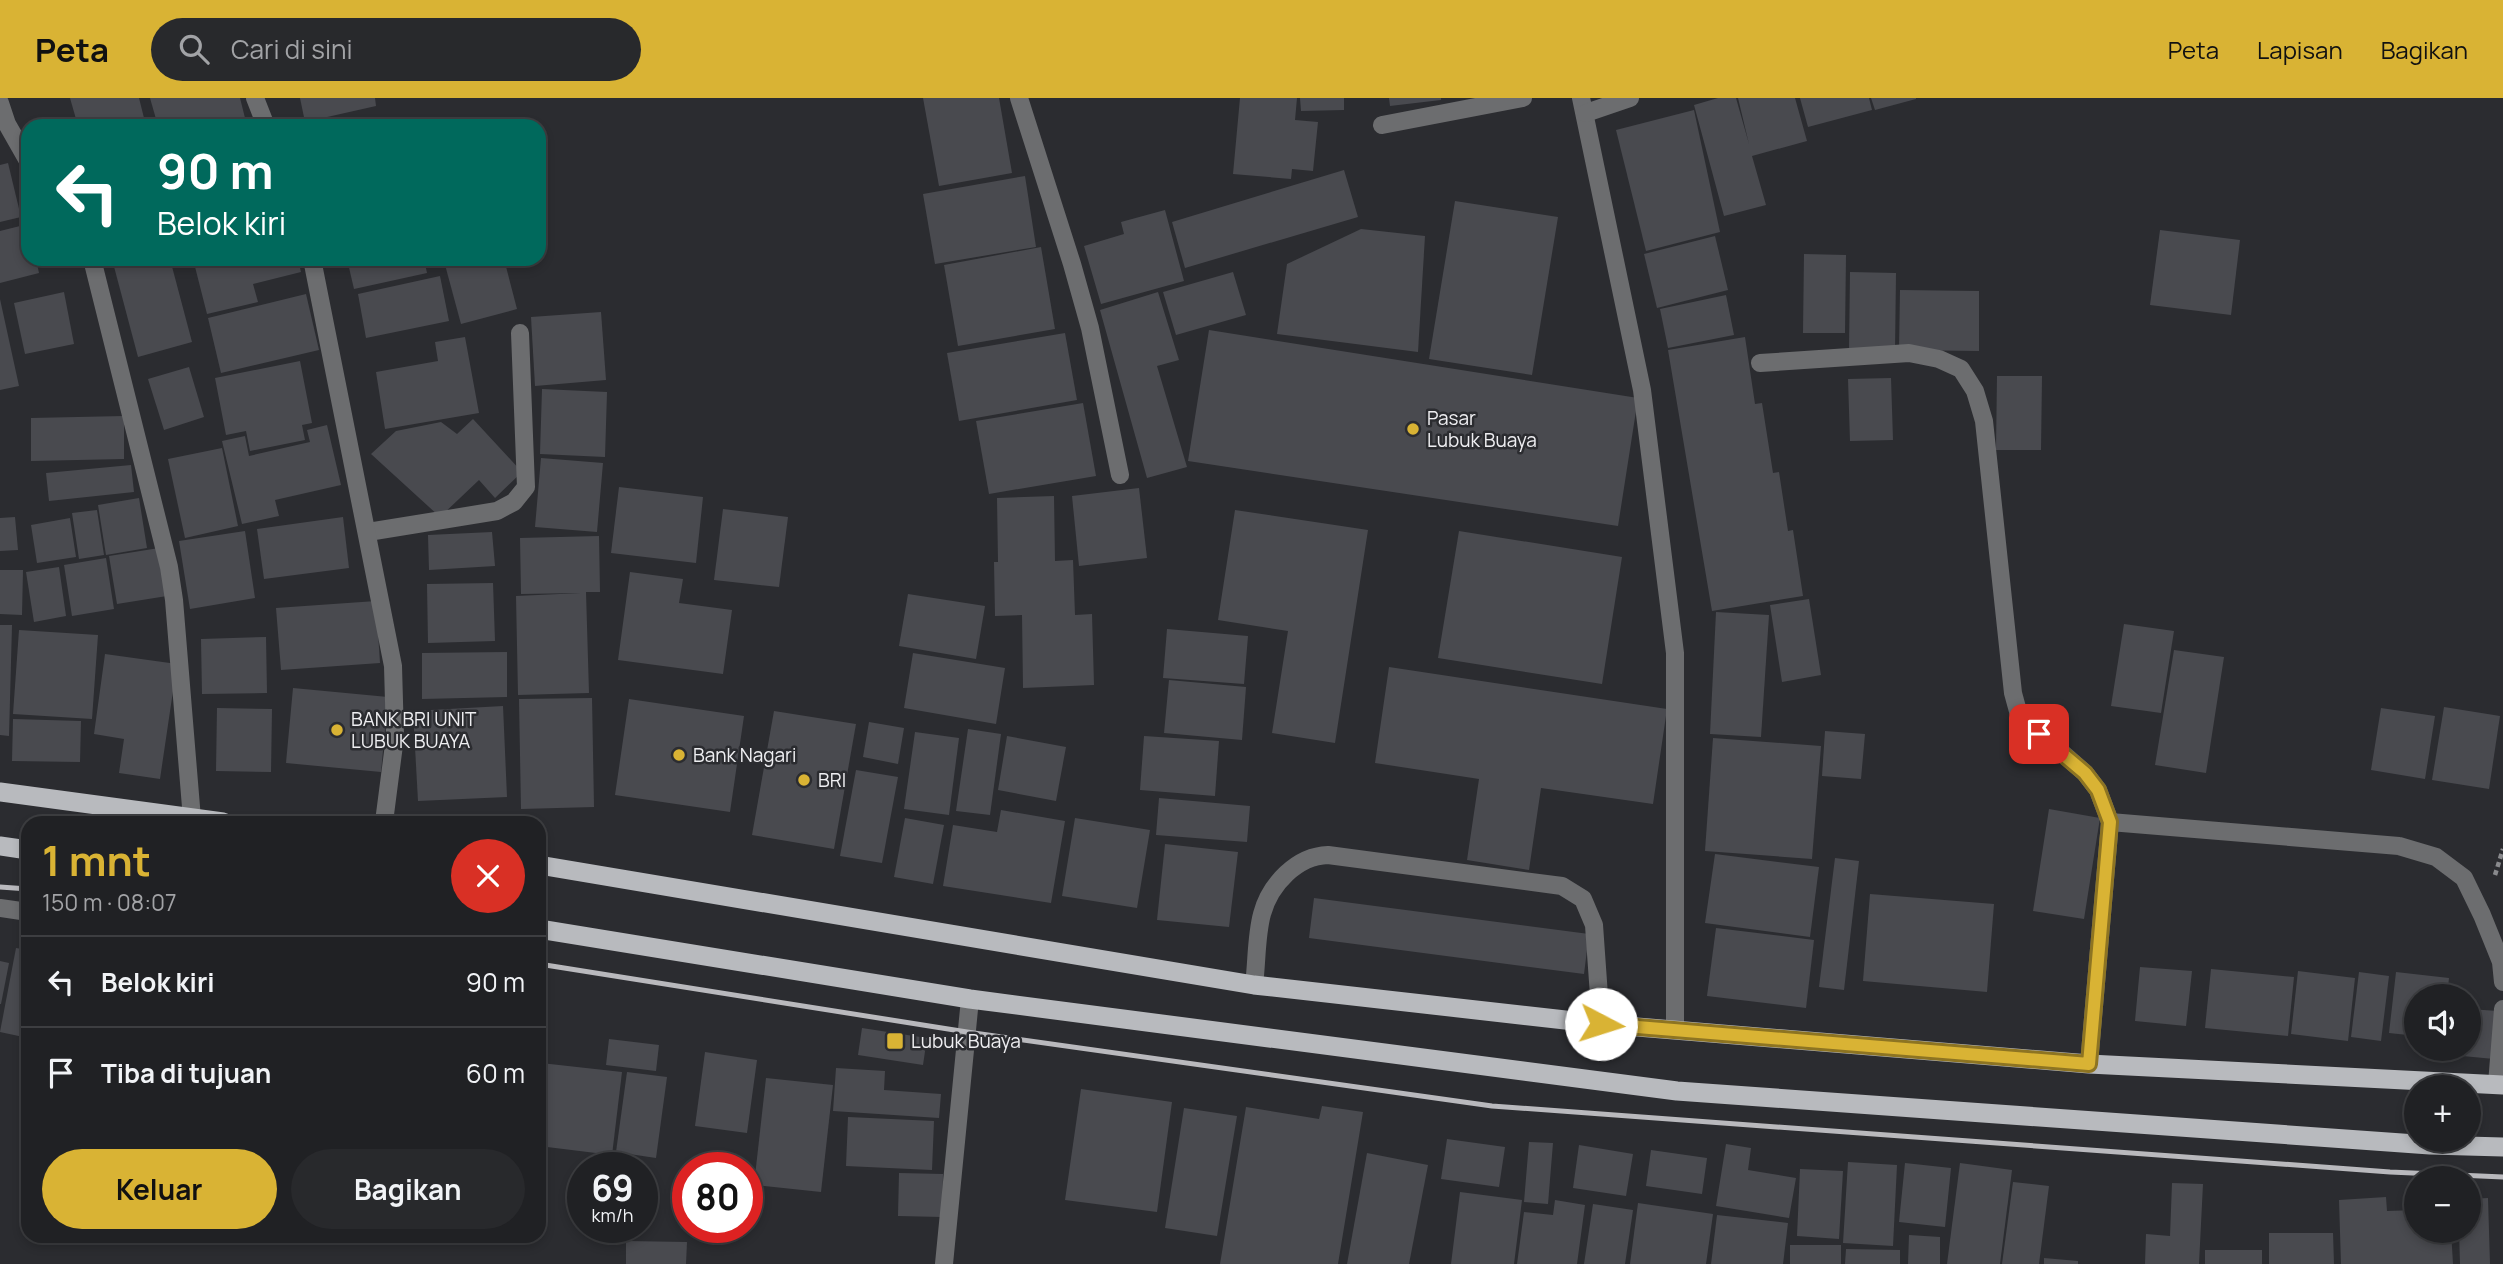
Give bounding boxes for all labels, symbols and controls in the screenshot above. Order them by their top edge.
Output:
search box [151,18,641,81]
text: Peta [35,27,109,72]
icon: search [175,30,213,68]
text: Cari di sini [231,31,353,67]
text: Peta [2168,33,2219,66]
text: Lapisan [2257,33,2343,66]
text: Bagikan [2381,33,2468,66]
text: 90 m [157,137,274,204]
icon: left [42,147,133,238]
text: Belok kiri [157,201,286,245]
place label: Pasar Lubuk Buaya [1427,405,1537,453]
marker: Pasar Lubuk Buaya [1405,421,1421,437]
pin [2009,704,2069,764]
place label: BANK BRI UNIT LUBUK BUAYA [351,706,477,754]
icon: arrive [2020,715,2058,753]
marker: BANK BRI UNIT LUBUK BUAYA [329,722,345,738]
place label: Bank Nagari [693,742,796,768]
marker: Bank Nagari [671,747,687,763]
place label: BRI [818,767,846,793]
marker: BRI [796,772,812,788]
text: 1 mnt [42,831,151,889]
button: close [451,839,525,913]
text: 150 m · 08:07 [42,886,177,918]
icon: left [42,963,80,1001]
text: Belok kiri [101,964,215,1000]
text: 90 m [466,964,525,1000]
map controls [2404,984,2481,1243]
button: sound [2404,984,2481,1061]
position arrow [1564,987,1638,1061]
place label: Lubuk Buaya [911,1028,1021,1054]
marker: Lubuk Buaya [885,1031,905,1051]
icon: arrive [42,1054,80,1092]
text: Tiba di tujuan [101,1055,271,1091]
text: 60 m [466,1055,525,1091]
button: + [2404,1075,2481,1152]
button: Keluar [42,1149,277,1229]
button: Bagikan [291,1149,525,1229]
speed limit sign: 80 [672,1152,763,1243]
text: 69 [591,1164,634,1212]
button: − [2404,1166,2481,1243]
text: km/h [592,1203,633,1227]

